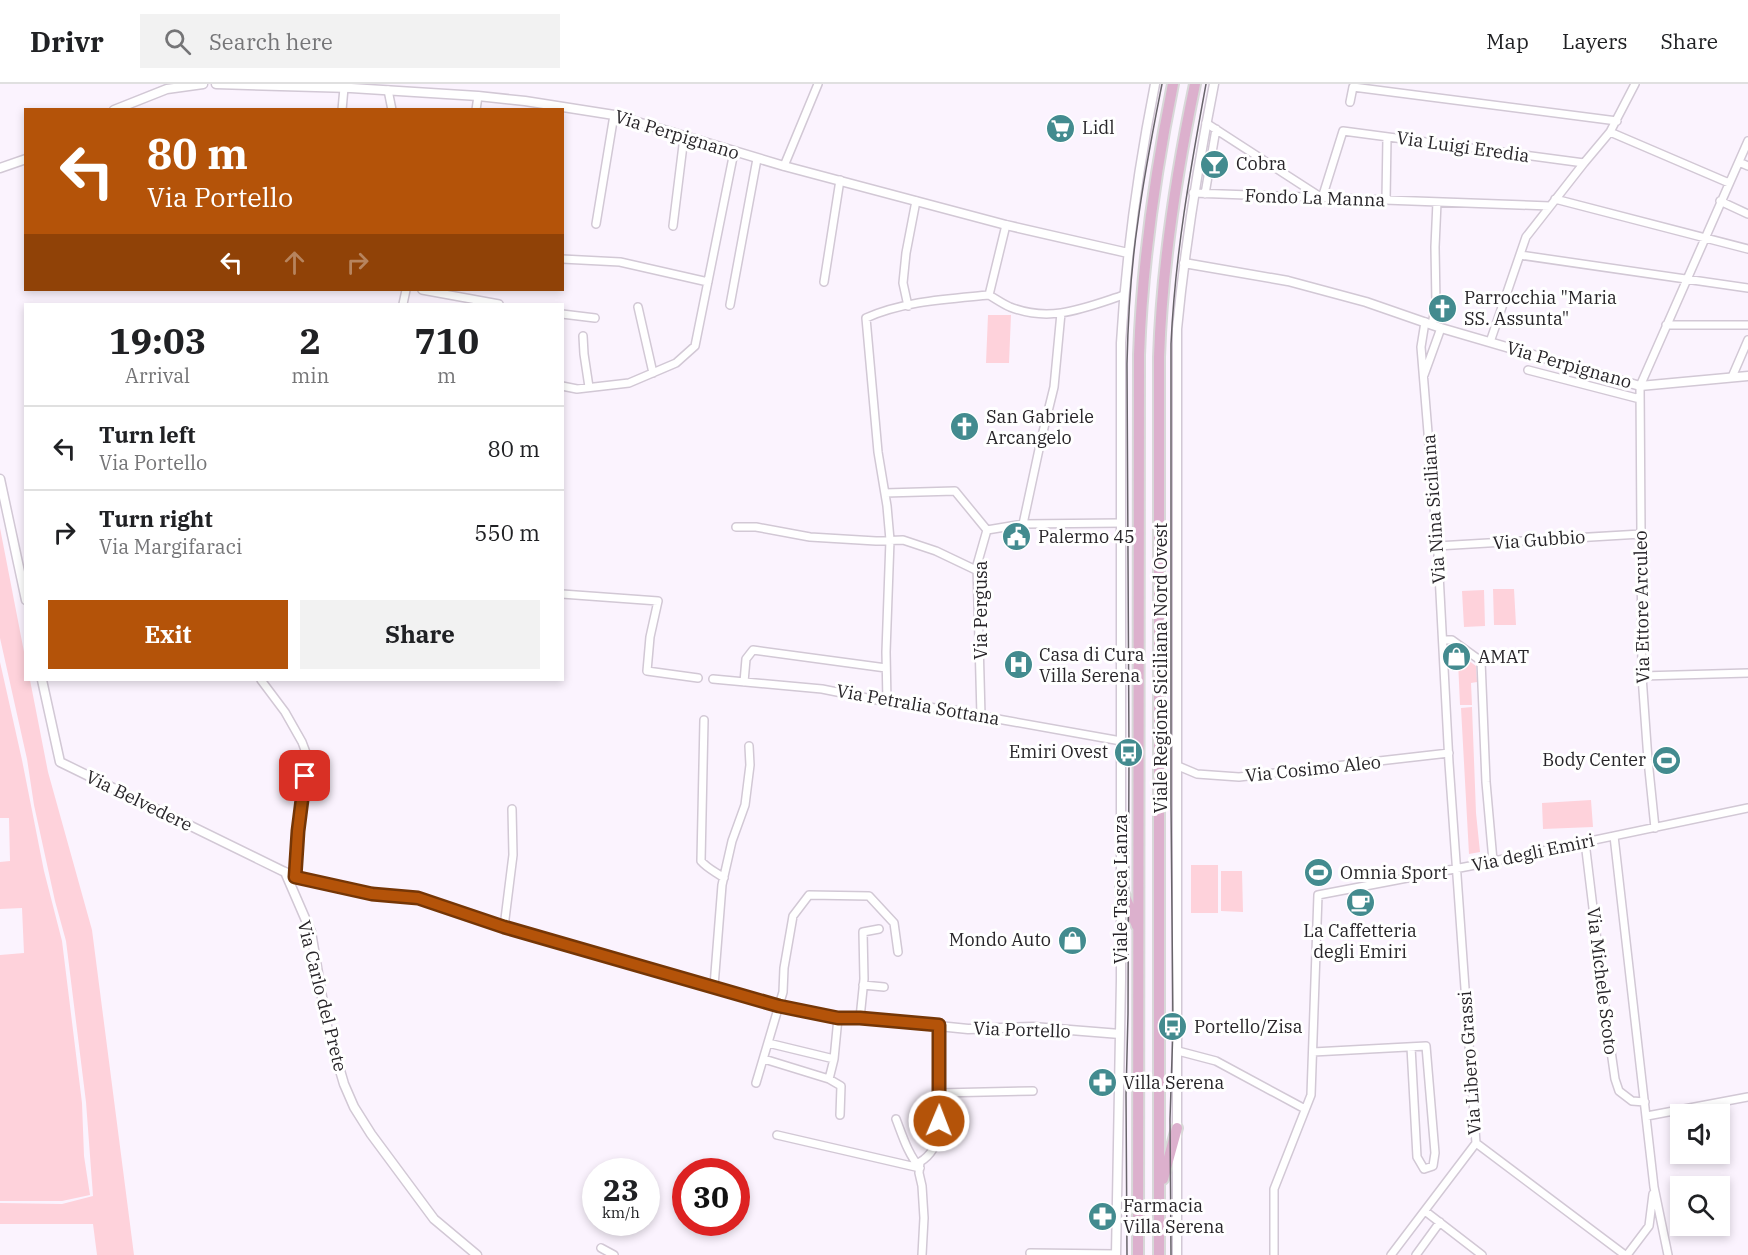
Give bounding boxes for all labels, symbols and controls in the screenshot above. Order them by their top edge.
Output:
search box [140,14,560,68]
text: Drivr [30,23,104,60]
icon: search [161,25,194,58]
text: Search here [209,27,333,56]
text: Map [1486,27,1529,55]
text: Layers [1562,27,1628,55]
text: Share [1661,27,1718,55]
street label: Via Perpignano [612,105,742,164]
supermarket icon: Lidl [1045,112,1077,144]
place label: Lidl [1082,116,1115,139]
text: 80 m [147,126,248,181]
street label: Via Luigi Eredia [1395,126,1531,167]
icon: left [48,132,126,210]
bar icon: Cobra [1199,148,1231,180]
place label: Cobra [1236,152,1286,175]
text: Via Portello [147,179,293,214]
street label: Fondo La Manna [1244,184,1386,211]
icon: left [215,246,248,279]
icon: ahead [278,246,311,279]
icon: right [341,246,374,279]
place label: Parrocchia "Maria SS. Assunta" [1464,286,1617,330]
church icon: Parrocchia "Maria SS. Assunta" [1427,292,1459,324]
text: 19:03 [109,317,206,364]
text: 2 [299,317,321,364]
text: 710 [414,317,479,364]
street label: Via Perpignano [1504,336,1634,393]
text: Arrival [125,362,190,389]
text: min [291,362,329,389]
text: m [437,362,456,389]
place label: San Gabriele Arcangelo [986,405,1094,449]
church icon: San Gabriele Arcangelo [949,411,981,443]
text: Turn left [99,420,195,449]
icon: left [48,432,81,465]
street label: Via Nina Siciliana [1417,433,1450,585]
text: 80 m [488,434,540,463]
text: Via Portello [99,449,207,476]
text: Turn right [99,504,213,533]
icon: right [48,516,81,549]
text: 550 m [474,518,540,547]
public building icon: Palermo 45 [1001,521,1033,553]
street label: Viale Regione Siciliana Nord Ovest [1149,523,1172,813]
place label: Palermo 45 [1038,525,1135,548]
street label: Via Gubbio [1492,525,1586,554]
street label: Via Ettore Arculeo [1629,530,1654,684]
text: Via Margifaraci [99,533,242,560]
street label: Via Pergusa [969,560,992,660]
button: Exit [48,600,288,669]
button: Share [300,600,540,669]
shop icon: AMAT [1441,641,1473,673]
place label: Casa di Cura Villa Serena [1039,643,1145,687]
place label: AMAT [1478,645,1529,668]
hospital icon: Casa di Cura Villa Serena [1002,649,1034,681]
street label: Via Petralia Sottana [835,679,1002,730]
bus stop icon: Emiri Ovest [1113,736,1145,768]
place label: Emiri Ovest [1009,740,1108,763]
sports icon: Body Center [1651,744,1683,776]
place label: Body Center [1542,748,1646,771]
pin [279,750,330,801]
street label: Via Cosimo Aleo [1244,750,1382,787]
icon: arrive [288,759,321,792]
street label: Via Belvedere [82,765,196,836]
street label: Viale Tasca Lanza [1109,814,1132,964]
street label: Via degli Emiri [1469,828,1597,877]
sports icon: Omnia Sport [1303,857,1335,889]
place label: Omnia Sport [1340,861,1448,884]
cafe icon: La Caffetteria degli Emiri [1344,886,1376,918]
street label: Via Michele Scoto [1582,906,1623,1056]
street label: Via Carlo del Prete [293,918,352,1074]
place label: La Caffetteria degli Emiri [1303,919,1417,963]
shop icon: Mondo Auto [1056,924,1088,956]
place label: Mondo Auto [949,928,1051,951]
street label: Via Libero Grassi [1453,990,1486,1136]
bus stop icon: Portello/Zisa [1157,1011,1189,1043]
place label: Portello/Zisa [1194,1015,1303,1038]
street label: Via Portello [973,1016,1071,1043]
pharmacy icon: Villa Serena [1086,1067,1118,1099]
place label: Villa Serena [1123,1071,1224,1094]
position arrow [907,1089,971,1153]
map controls [1670,1104,1730,1236]
button: sound [1670,1104,1730,1164]
speed limit sign: 30 [672,1158,750,1236]
text: 23 [603,1170,639,1209]
button: search [1670,1176,1730,1236]
place label: Farmacia Villa Serena [1123,1194,1224,1238]
pharmacy icon: Farmacia Villa Serena [1086,1200,1118,1232]
text: km/h [602,1203,640,1222]

